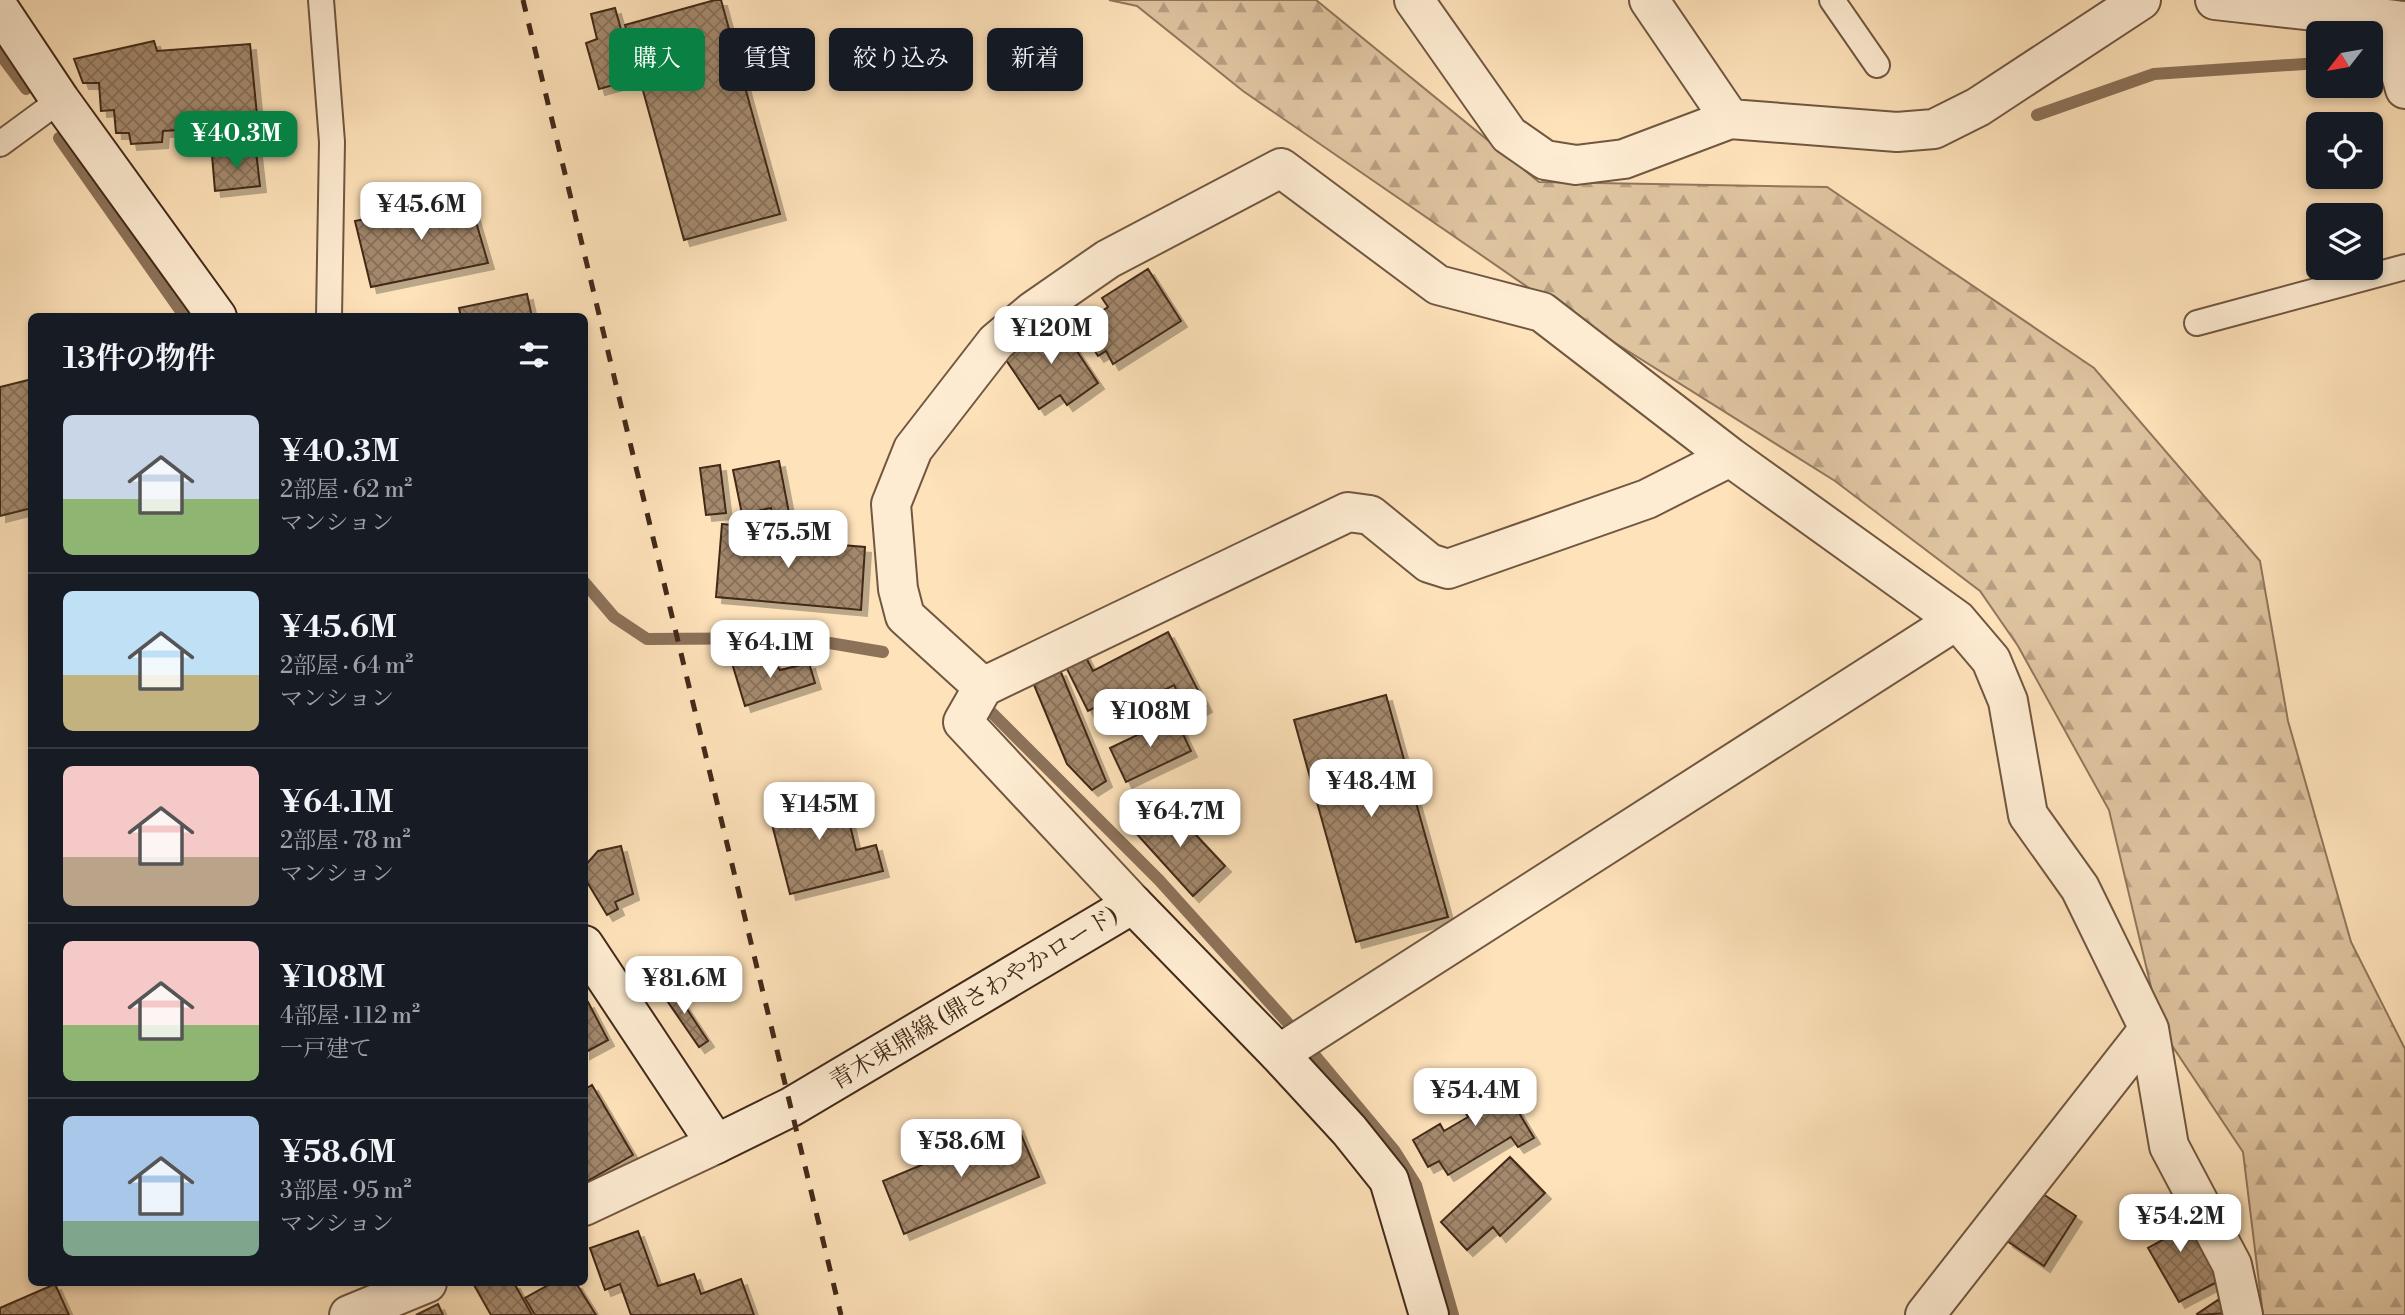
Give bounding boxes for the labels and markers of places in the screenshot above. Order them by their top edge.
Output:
pin: ¥40.3M [179,111,293,171]
pin: ¥45.6M [364,182,478,242]
pin: ¥120M [1002,306,1100,366]
pin: ¥75.5M [731,510,845,570]
pin: ¥64.1M [713,620,827,680]
pin: ¥108M [1101,690,1199,749]
pin: ¥48.4M [1314,760,1428,819]
pin: ¥145M [770,782,868,842]
pin: ¥64.7M [1123,790,1237,849]
pin: ¥81.6M [627,956,741,1016]
pin: ¥54.4M [1418,1068,1532,1128]
pin: ¥58.6M [904,1120,1018,1179]
pin: ¥54.2M [2123,1194,2237,1254]

